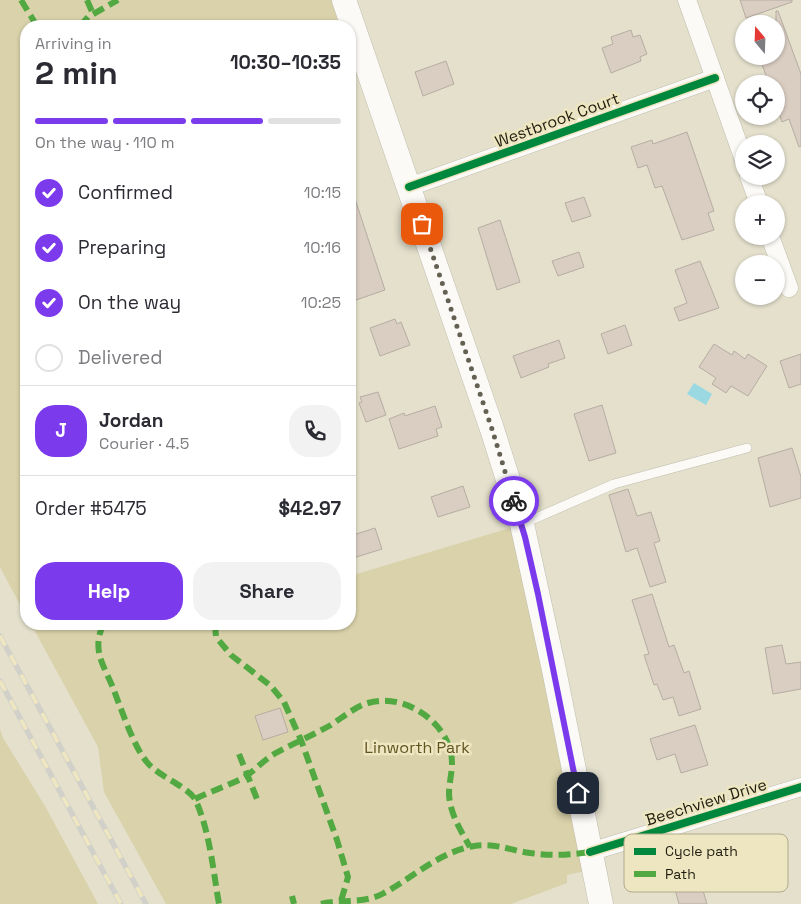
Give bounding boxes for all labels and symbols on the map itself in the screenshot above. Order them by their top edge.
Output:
north arrow [735,15,785,65]
street label: Westbrook Court [492,88,622,152]
pin [401,203,443,245]
courier [489,476,539,526]
park label: Linworth Park [364,737,470,758]
pin [557,772,599,814]
street label: Beechview Drive [643,774,769,830]
legend [624,834,788,892]
text: Cycle path [665,842,738,860]
text: Path [665,865,696,883]

